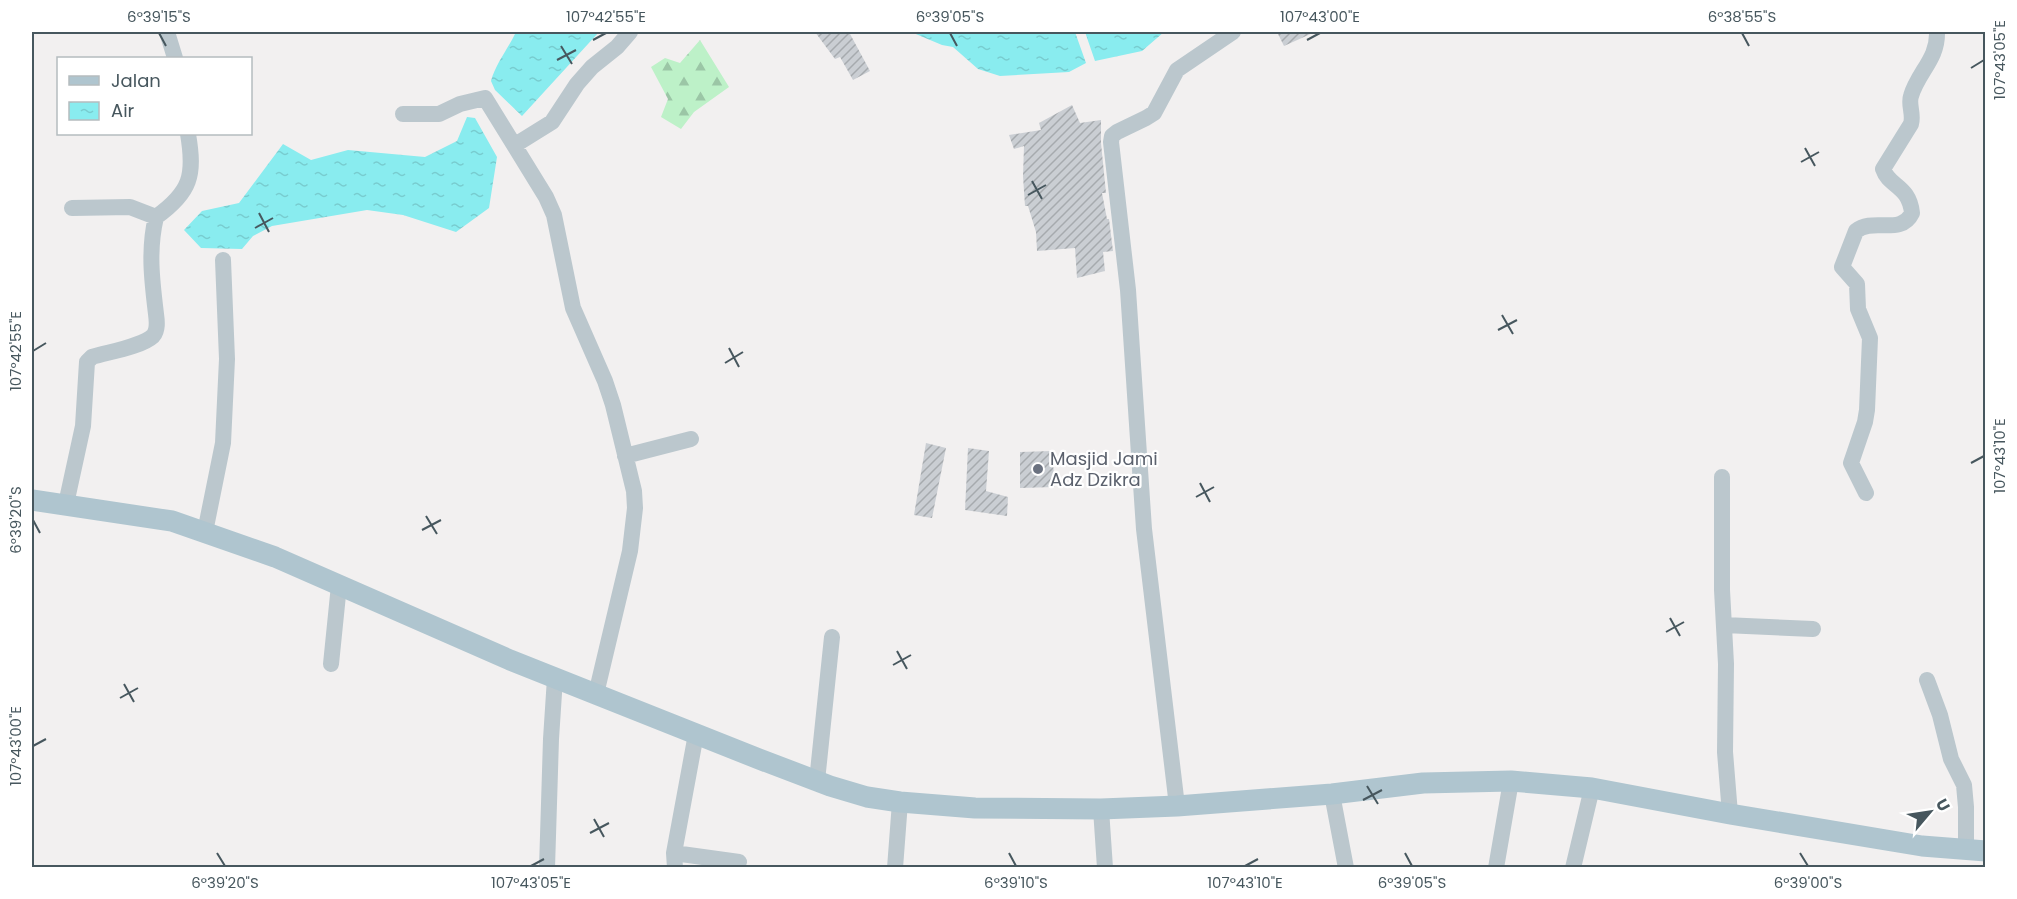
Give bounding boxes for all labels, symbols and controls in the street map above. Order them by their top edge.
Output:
text: 6°39'15"S [127,6,191,27]
text: 107°42'55"E [566,6,646,27]
text: 6°39'05"S [916,6,984,27]
text: 107°43'00"E [1280,6,1360,27]
text: 6°38'55"S [1708,6,1776,27]
text: 107°43'05"E [1989,20,2010,100]
legend [57,57,252,135]
text: Jalan [111,68,161,93]
text: Air [111,98,135,123]
text: 107°42'55"E [5,311,26,391]
text: 107°43'10"E [1989,418,2010,494]
place label: Masjid Jami Adz Dzikra [1050,446,1158,492]
marker: Masjid Jami Adz Dzikra [1031,462,1045,476]
text: 6°39'20"S [5,486,26,554]
text: 107°43'00"E [5,706,26,786]
north arrow [1900,782,1960,842]
text: U [1930,794,1955,815]
text: 6°39'20"S [191,872,259,893]
text: 107°43'05"E [491,872,571,893]
text: 6°39'10"S [984,872,1048,893]
text: 107°43'10"E [1207,872,1283,893]
text: 6°39'05"S [1378,872,1446,893]
text: 6°39'00"S [1774,872,1842,893]

